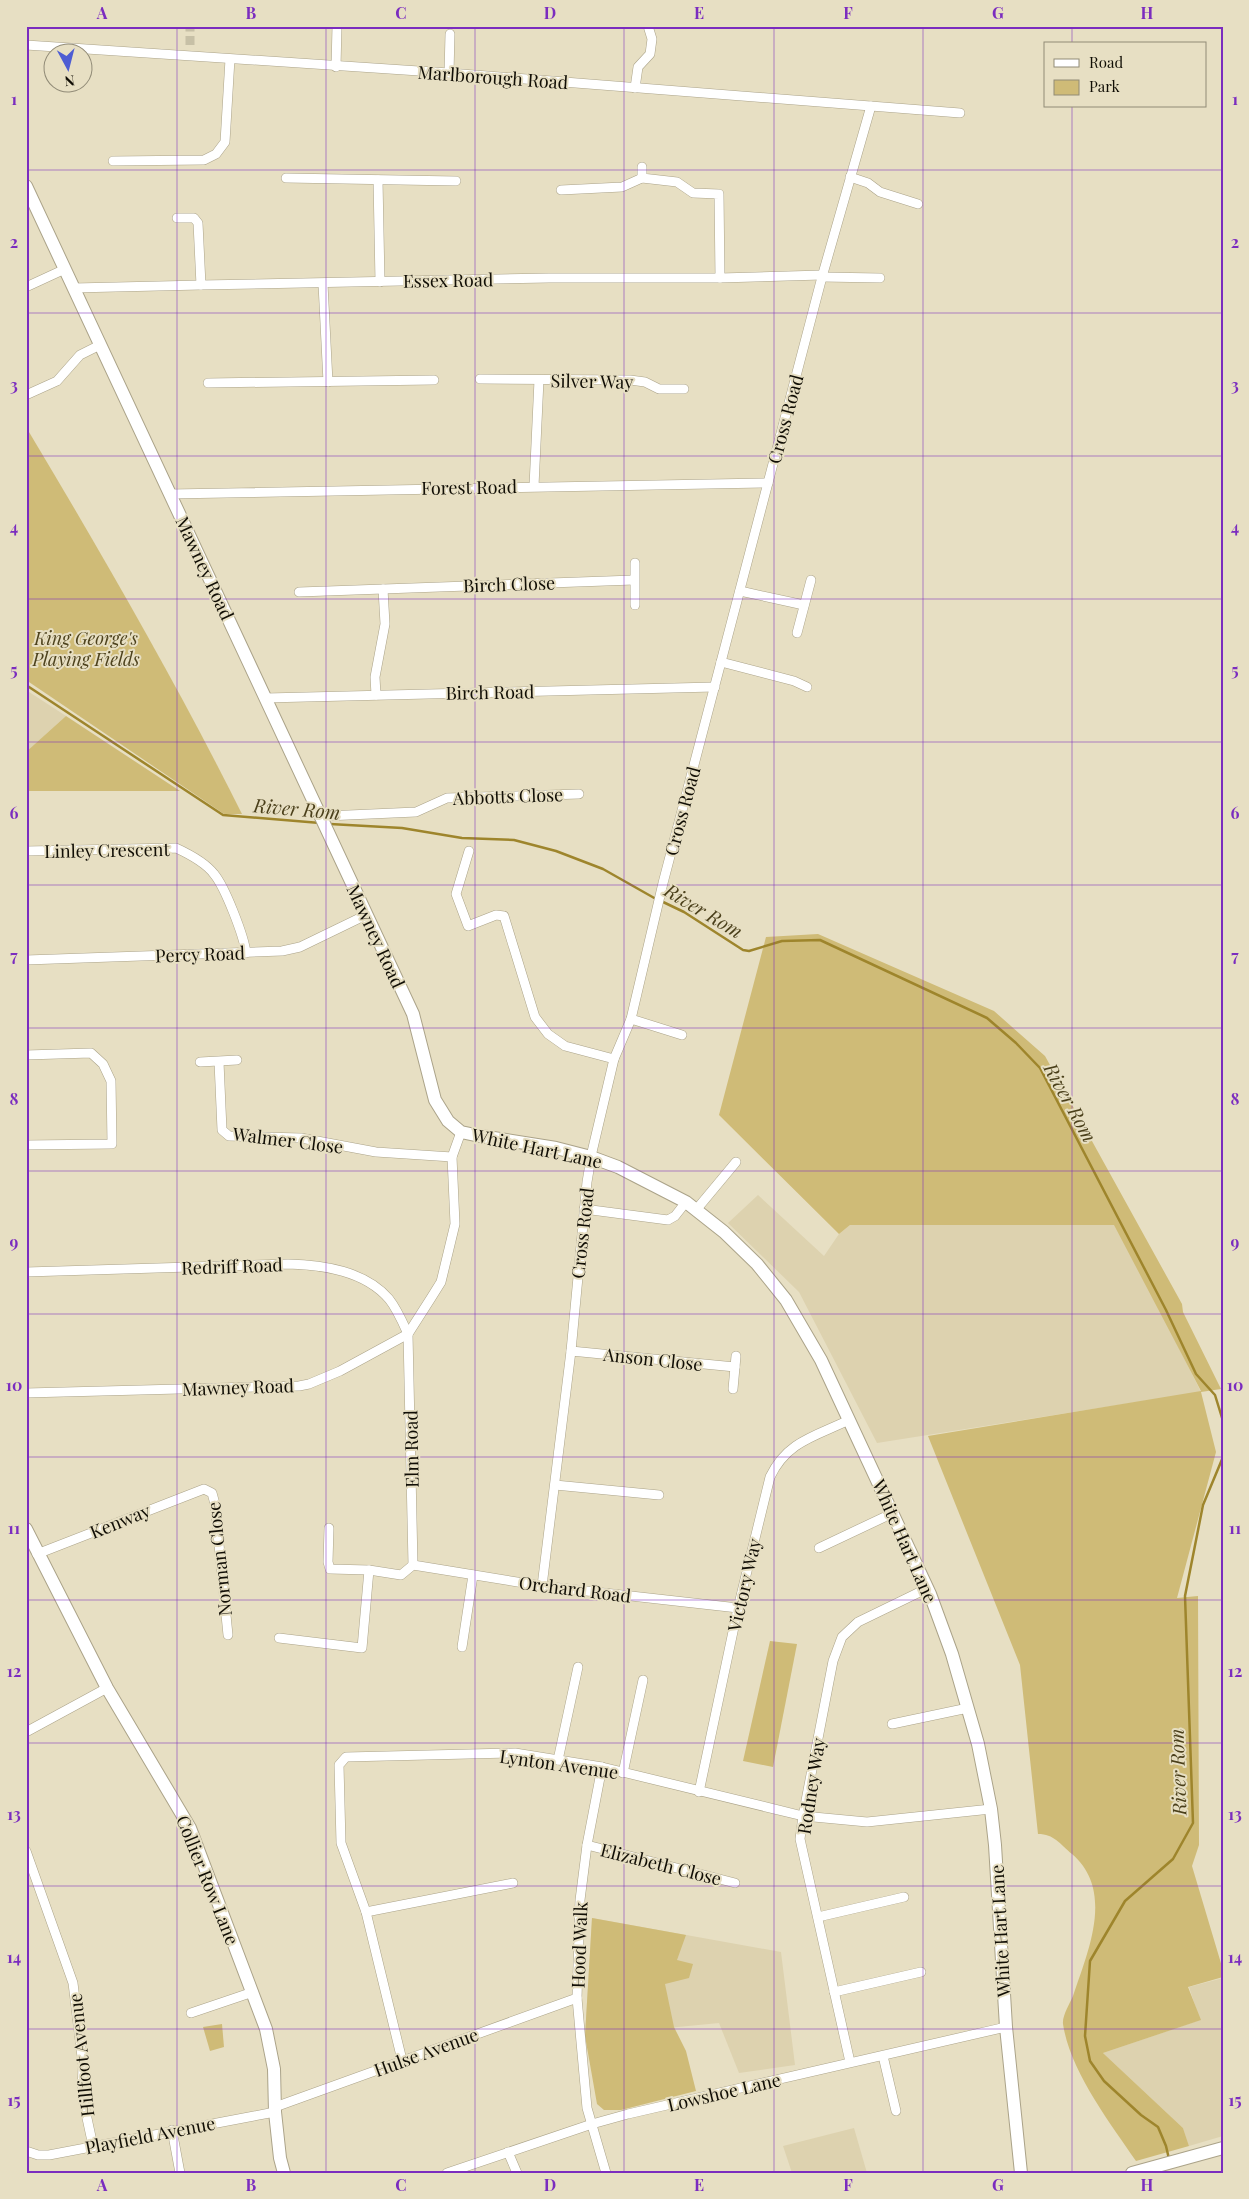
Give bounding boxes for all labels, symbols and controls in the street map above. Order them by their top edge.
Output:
text: A [96,2,108,23]
text: B [246,2,257,23]
text: C [395,2,407,23]
text: D [544,2,556,23]
text: E [694,2,704,23]
text: F [843,2,853,23]
text: G [992,2,1004,23]
text: H [1141,2,1154,23]
north arrow [42,42,92,92]
legend [1044,42,1206,108]
text: Road [1089,52,1123,72]
street label: Marlborough Road [417,60,570,94]
text: N [63,71,76,91]
text: Park [1089,76,1121,96]
text: 1 [11,88,17,109]
text: 1 [1232,88,1238,109]
text: 2 [10,231,18,252]
text: 2 [1231,231,1239,252]
street label: Essex Road [403,267,494,293]
street label: Silver Way [550,368,634,394]
street label: Cross Road [762,371,809,466]
text: 3 [10,374,18,395]
text: 3 [1231,374,1239,395]
street label: Forest Road [421,474,518,500]
street label: Mawney Road [170,512,240,624]
text: 4 [10,516,18,537]
text: 4 [1231,516,1239,537]
street label: Birch Close [462,570,556,598]
park label: King George's Playing Fields [31,626,140,671]
text: 5 [10,659,18,680]
text: 5 [1231,659,1239,680]
street label: Birch Road [445,679,535,705]
street label: Cross Road [659,763,706,858]
street label: Abbotts Close [451,782,564,810]
water label: River Rom [252,791,341,825]
text: 6 [10,802,19,823]
text: 6 [1231,802,1240,823]
street label: Linley Crescent [44,837,171,863]
water label: River Rom [659,876,748,943]
street label: Mawney Road [341,880,411,992]
street label: Percy Road [155,940,246,968]
text: 7 [10,945,18,966]
text: 7 [1231,945,1239,966]
water label: River Rom [1038,1057,1103,1146]
text: 8 [10,1088,19,1109]
text: 8 [1231,1088,1240,1109]
street label: Walmer Close [230,1121,345,1159]
street label: White Hart Lane [469,1122,604,1174]
street label: Cross Road [565,1186,599,1280]
text: 9 [10,1231,19,1252]
text: 9 [1231,1231,1240,1252]
street label: Redriff Road [181,1252,284,1280]
street label: Anson Close [601,1342,704,1376]
street label: Mawney Road [182,1373,295,1401]
text: 10 [6,1374,22,1395]
text: 10 [1227,1374,1243,1395]
street label: Elm Road [398,1409,424,1488]
street label: White Hart Lane [867,1475,943,1606]
street label: Kenway [86,1498,154,1544]
street label: Norman Close [201,1501,237,1617]
text: 11 [8,1517,20,1538]
text: 11 [1229,1517,1241,1538]
street label: Victory Way [721,1536,766,1635]
street label: Orchard Road [518,1570,633,1608]
text: 12 [7,1660,21,1681]
text: 12 [1228,1660,1242,1681]
water label: River Rom [1162,1728,1192,1817]
street label: Rodney Way [792,1736,830,1836]
street label: Lynton Avenue [498,1744,620,1784]
text: 13 [7,1803,21,1824]
text: 13 [1228,1803,1242,1824]
street label: Collier Row Lane [171,1812,245,1948]
street label: Elizabeth Close [598,1837,724,1891]
street label: White Hart Lane [985,1864,1016,1999]
street label: Hood Walk [565,1901,593,1989]
text: 14 [7,1946,21,1967]
text: 14 [1228,1946,1242,1967]
street label: Hillfoot Avenue [63,1992,99,2118]
street label: Hulse Avenue [370,2022,482,2082]
street label: Lowshoe Lane [665,2067,783,2117]
text: 15 [7,2089,21,2110]
text: 15 [1228,2089,1242,2110]
street label: Playfield Avenue [83,2111,217,2159]
text: A [96,2174,108,2195]
text: B [246,2174,257,2195]
text: C [395,2174,407,2195]
text: D [544,2174,556,2195]
text: E [694,2174,704,2195]
text: F [843,2174,853,2195]
text: G [992,2174,1004,2195]
text: H [1141,2174,1154,2195]

